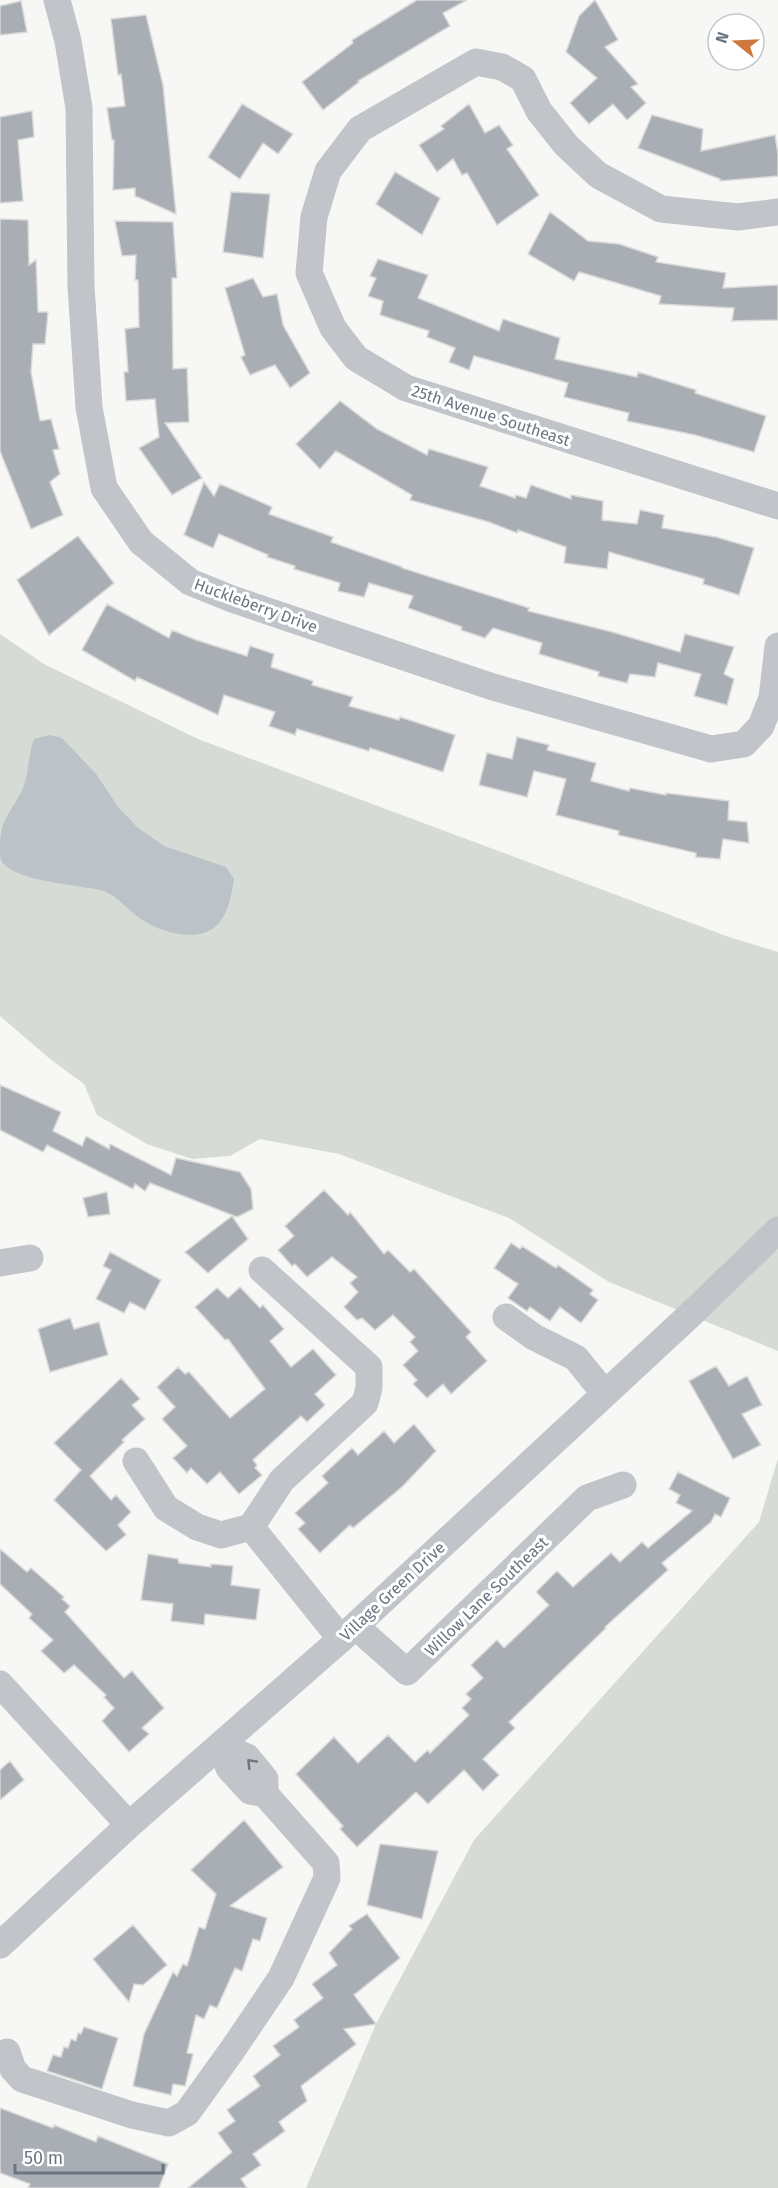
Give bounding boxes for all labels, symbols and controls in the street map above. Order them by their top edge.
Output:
north arrow [706,12,766,72]
text: N [712,30,733,45]
street label: 25th Avenue Southeast [409,381,573,450]
street label: Huckleberry Drive [192,574,320,637]
street label: Willow Lane Southeast [421,1532,552,1660]
street label: Village Green Drive [336,1538,449,1645]
one-way arrow [247,1760,258,1770]
scale bar [15,2137,164,2175]
text: 50 m [24,2147,63,2169]

